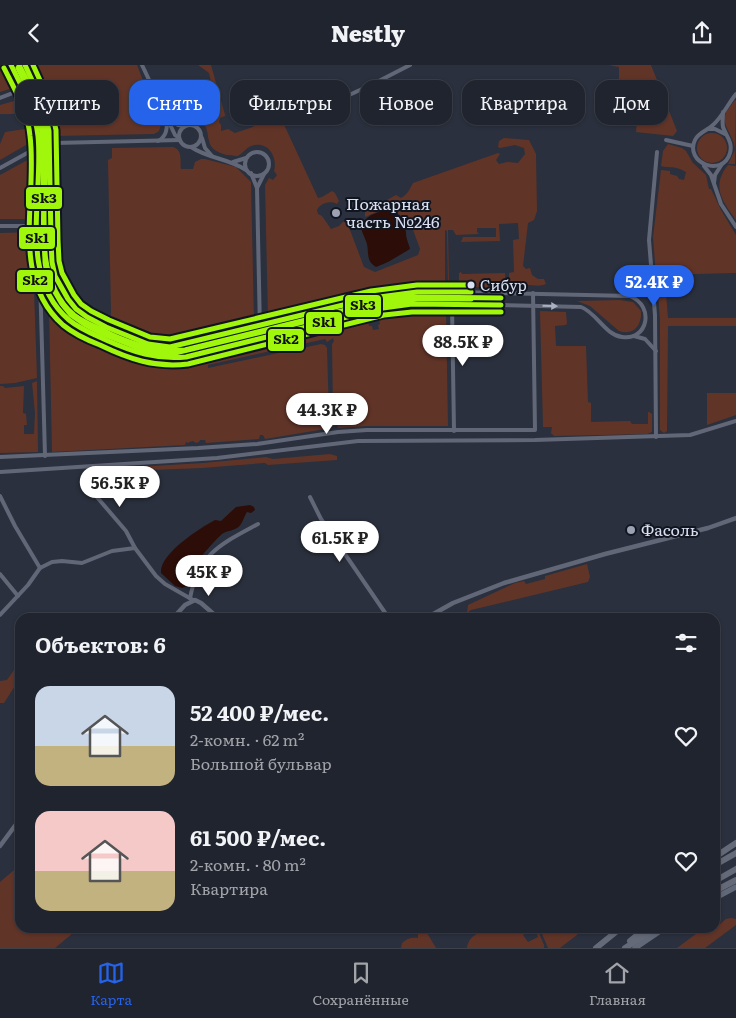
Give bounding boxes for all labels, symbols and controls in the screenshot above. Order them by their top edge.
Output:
text: Nestly [331,16,405,49]
icon: back [20,19,48,47]
icon: share [688,19,716,47]
chip: Купить [15,80,119,125]
chip: Снять [129,80,220,125]
chip: Фильтры [230,80,350,125]
chip: Новое [360,80,452,125]
chip: Квартира [462,80,585,125]
chip: Дом [595,80,668,125]
line badge: Sk3 [25,186,63,210]
text: Sk3 [31,187,57,207]
place label: Пожарная часть №246 [346,191,440,233]
marker: Пожарная часть №246 [330,207,342,219]
line badge: Sk1 [18,226,56,250]
text: Sk1 [25,227,49,247]
pin: 52.4K ₽ [608,265,700,307]
line badge: Sk2 [16,269,54,293]
text: Sk2 [22,269,48,289]
text: 52.4K ₽ [625,269,683,293]
place label: Сибур [480,273,527,296]
marker: Сибур [466,280,476,290]
line badge: Sk3 [344,294,382,318]
text: Sk3 [350,294,376,314]
one-way arrow [542,302,558,310]
line badge: Sk1 [305,311,343,335]
text: Sk1 [312,311,336,331]
pin: 88.5K ₽ [417,325,509,367]
line badge: Sk2 [267,328,305,352]
text: Sk2 [273,328,299,348]
text: 88.5K ₽ [433,329,493,353]
pin: 44.3K ₽ [281,393,373,435]
text: 44.3K ₽ [297,397,357,421]
pin: 56.5K ₽ [74,465,166,508]
text: 56.5K ₽ [91,470,149,494]
place label: Фасоль [641,517,699,541]
pin: 61.5K ₽ [294,521,386,563]
marker: Фасоль [625,524,637,536]
text: 61.5K ₽ [312,525,368,549]
pin: 45K ₽ [174,555,244,597]
text: 45K ₽ [187,559,231,583]
text: Объектов: 6 [35,628,166,659]
icon: filters [672,629,700,657]
text: 52 400 ₽/мес. [190,696,329,727]
icon: home [75,706,135,766]
icon: heart [672,722,700,750]
text: 2-комн. · 62 m² [190,727,304,751]
text: Большой бульвар [190,751,332,775]
text: 61 500 ₽/мес. [190,821,326,852]
icon: home [75,831,135,891]
icon: heart [672,847,700,875]
text: 2-комн. · 80 m² [190,852,306,876]
text: Квартира [190,876,268,900]
tab: Карта [90,959,132,1009]
tab: Сохранённые [312,959,409,1009]
tab: Главная [589,959,646,1009]

